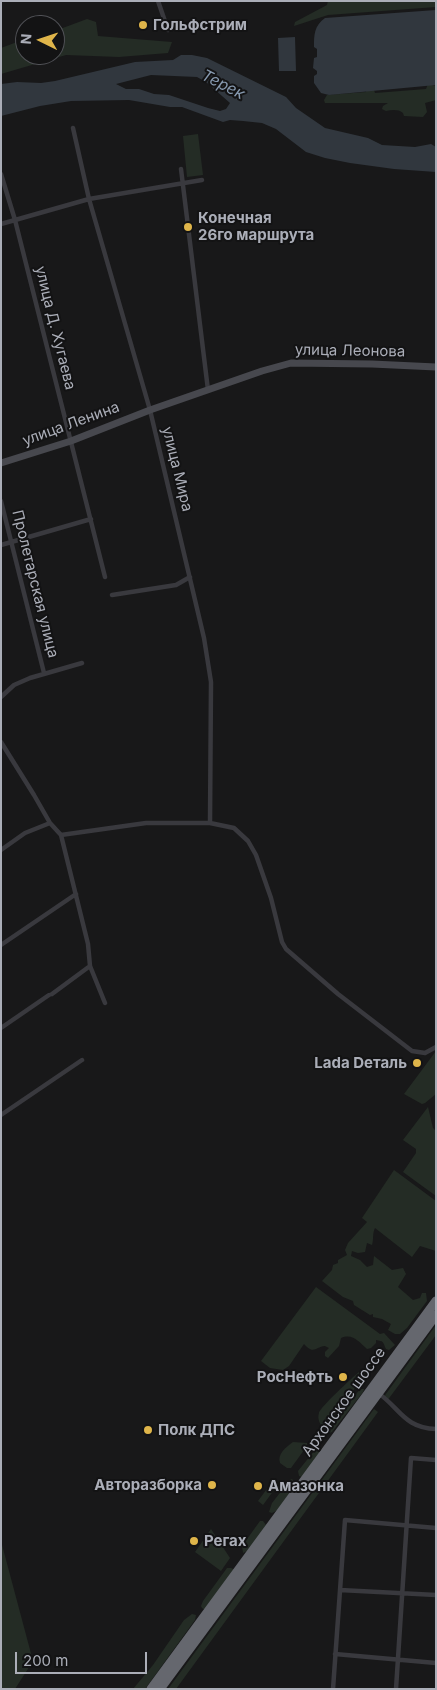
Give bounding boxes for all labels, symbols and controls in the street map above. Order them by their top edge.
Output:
north arrow [15,15,65,65]
place label: Гольфстрим [153,16,247,34]
marker: Гольфстрим [137,19,149,31]
text: N [17,33,34,45]
water label: Терек [198,66,248,104]
place label: Конечная 26го маршрута [198,209,314,244]
marker: Конечная 26го маршрута [182,221,194,233]
street label: улица Д. Хугаева [31,264,79,392]
street label: улица Леонова [295,341,405,361]
street label: улица Ленина [20,398,122,450]
street label: улица Мира [158,425,196,513]
street label: Пролетарская улица [8,508,62,660]
place label: Lada Dеталь [314,1054,407,1072]
marker: Lada Dеталь [411,1057,423,1069]
street label: Архонское шоссе [298,1344,390,1460]
place label: РосНефть [257,1368,333,1386]
marker: РосНефть [337,1371,349,1383]
place label: Полк ДПС [158,1421,235,1439]
marker: Полк ДПС [142,1424,154,1436]
place label: Авторазборка [94,1476,202,1494]
place label: Амазонка [268,1477,344,1495]
marker: Авторазборка [206,1479,218,1491]
marker: Амазонка [252,1480,264,1492]
place label: Регах [204,1532,247,1550]
marker: Регах [188,1535,200,1547]
scale bar [18,1642,150,1674]
text: 200 m [23,1651,68,1670]

